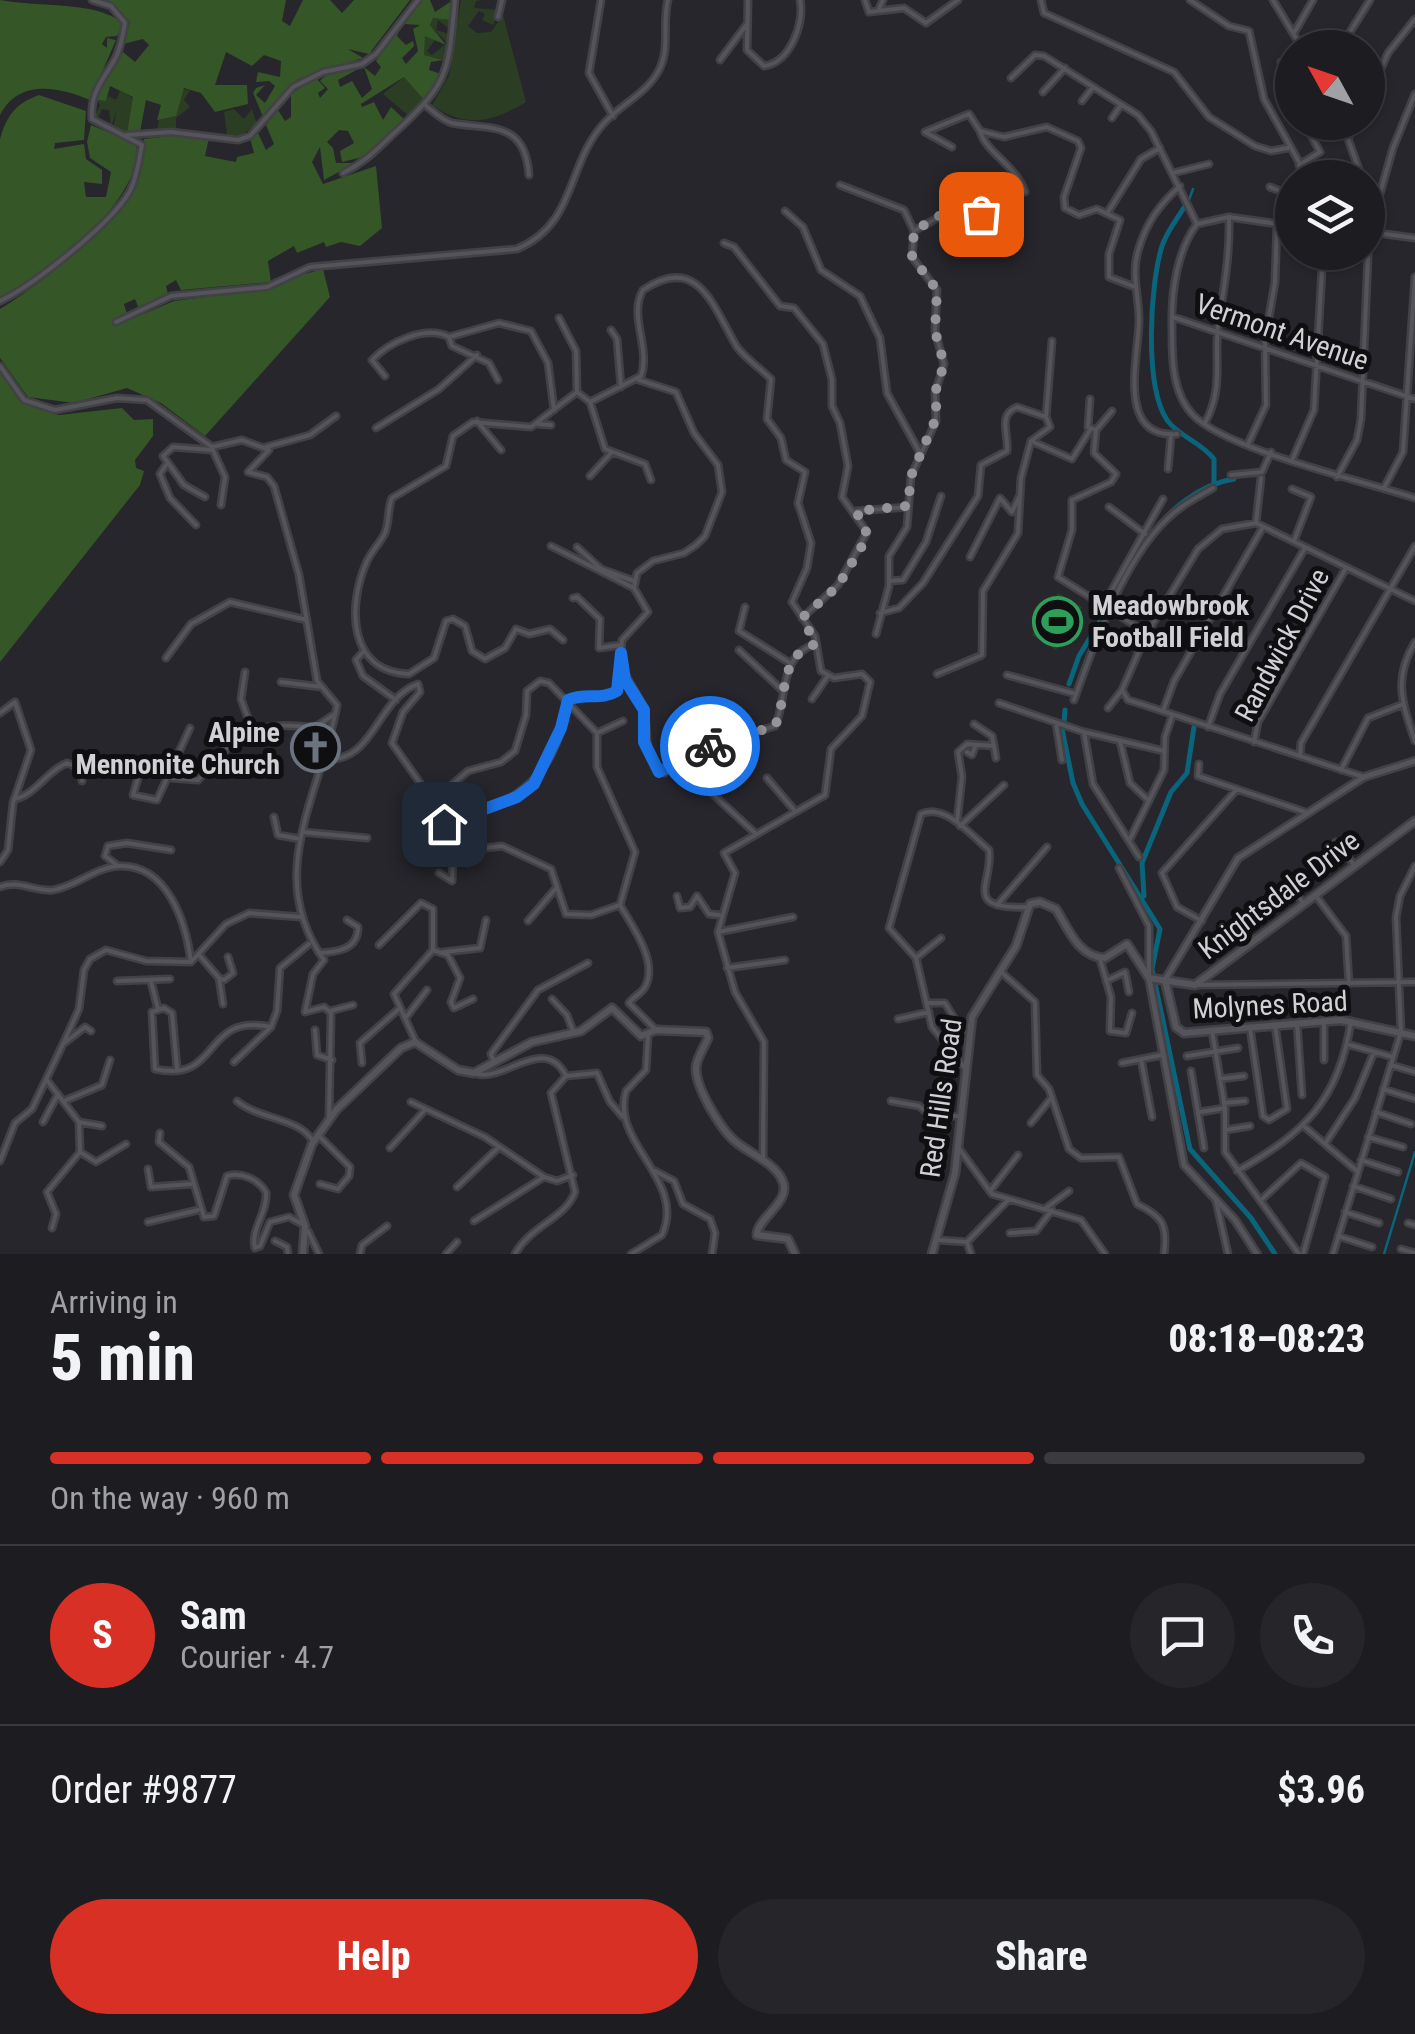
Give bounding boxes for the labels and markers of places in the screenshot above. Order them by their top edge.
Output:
pin [939,172,1024,257]
place label: Meadowbrook Football Field [1092,589,1250,654]
sports icon: Meadowbrook Football Field [1031,595,1083,647]
place label: Alpine Mennonite Church [75,716,280,781]
church icon: Alpine Mennonite Church [289,722,341,774]
pin [402,782,487,867]

